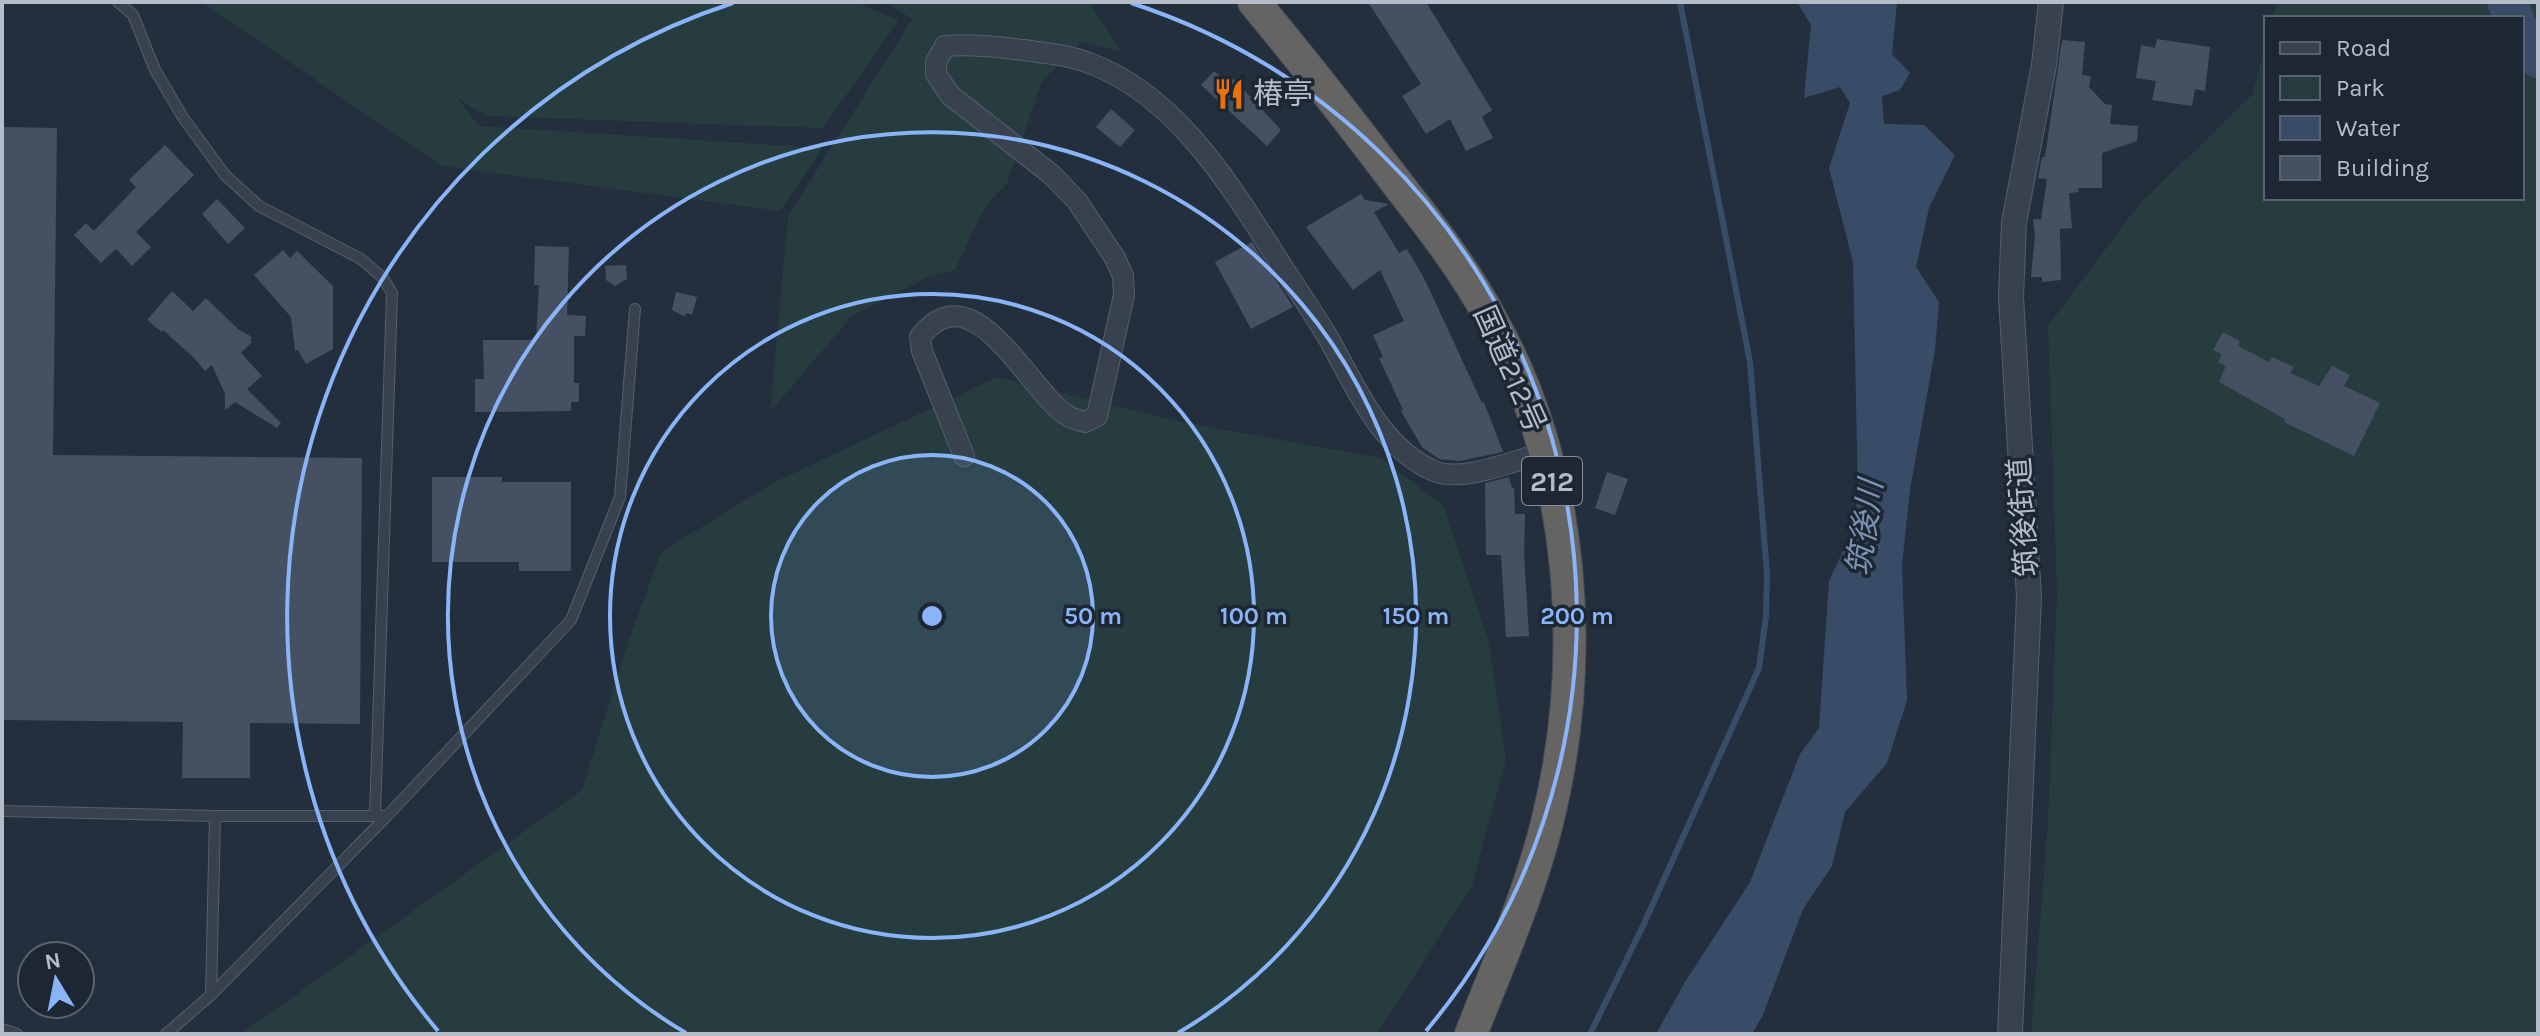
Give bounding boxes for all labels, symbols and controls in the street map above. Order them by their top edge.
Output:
legend [2264,16,2524,200]
text: Road [2336,34,2391,62]
text: Park [2336,74,2385,102]
place label: 椿亭 [1253,76,1313,112]
restaurant icon: 椿亭 [1212,77,1246,111]
text: Water [2336,114,2400,142]
text: Building [2336,154,2429,182]
street label: 国道212号 [1466,300,1554,438]
street label: 筑後街道 [2001,456,2045,578]
road number: 212 [1522,457,1582,505]
water label: 筑後川 [1840,475,1890,578]
centre of rings [918,602,946,630]
text: 50 m [1064,602,1122,630]
text: 100 m [1220,602,1288,630]
text: 150 m [1383,602,1449,630]
text: 200 m [1540,602,1614,630]
north arrow [16,940,96,1020]
text: N [43,947,63,975]

